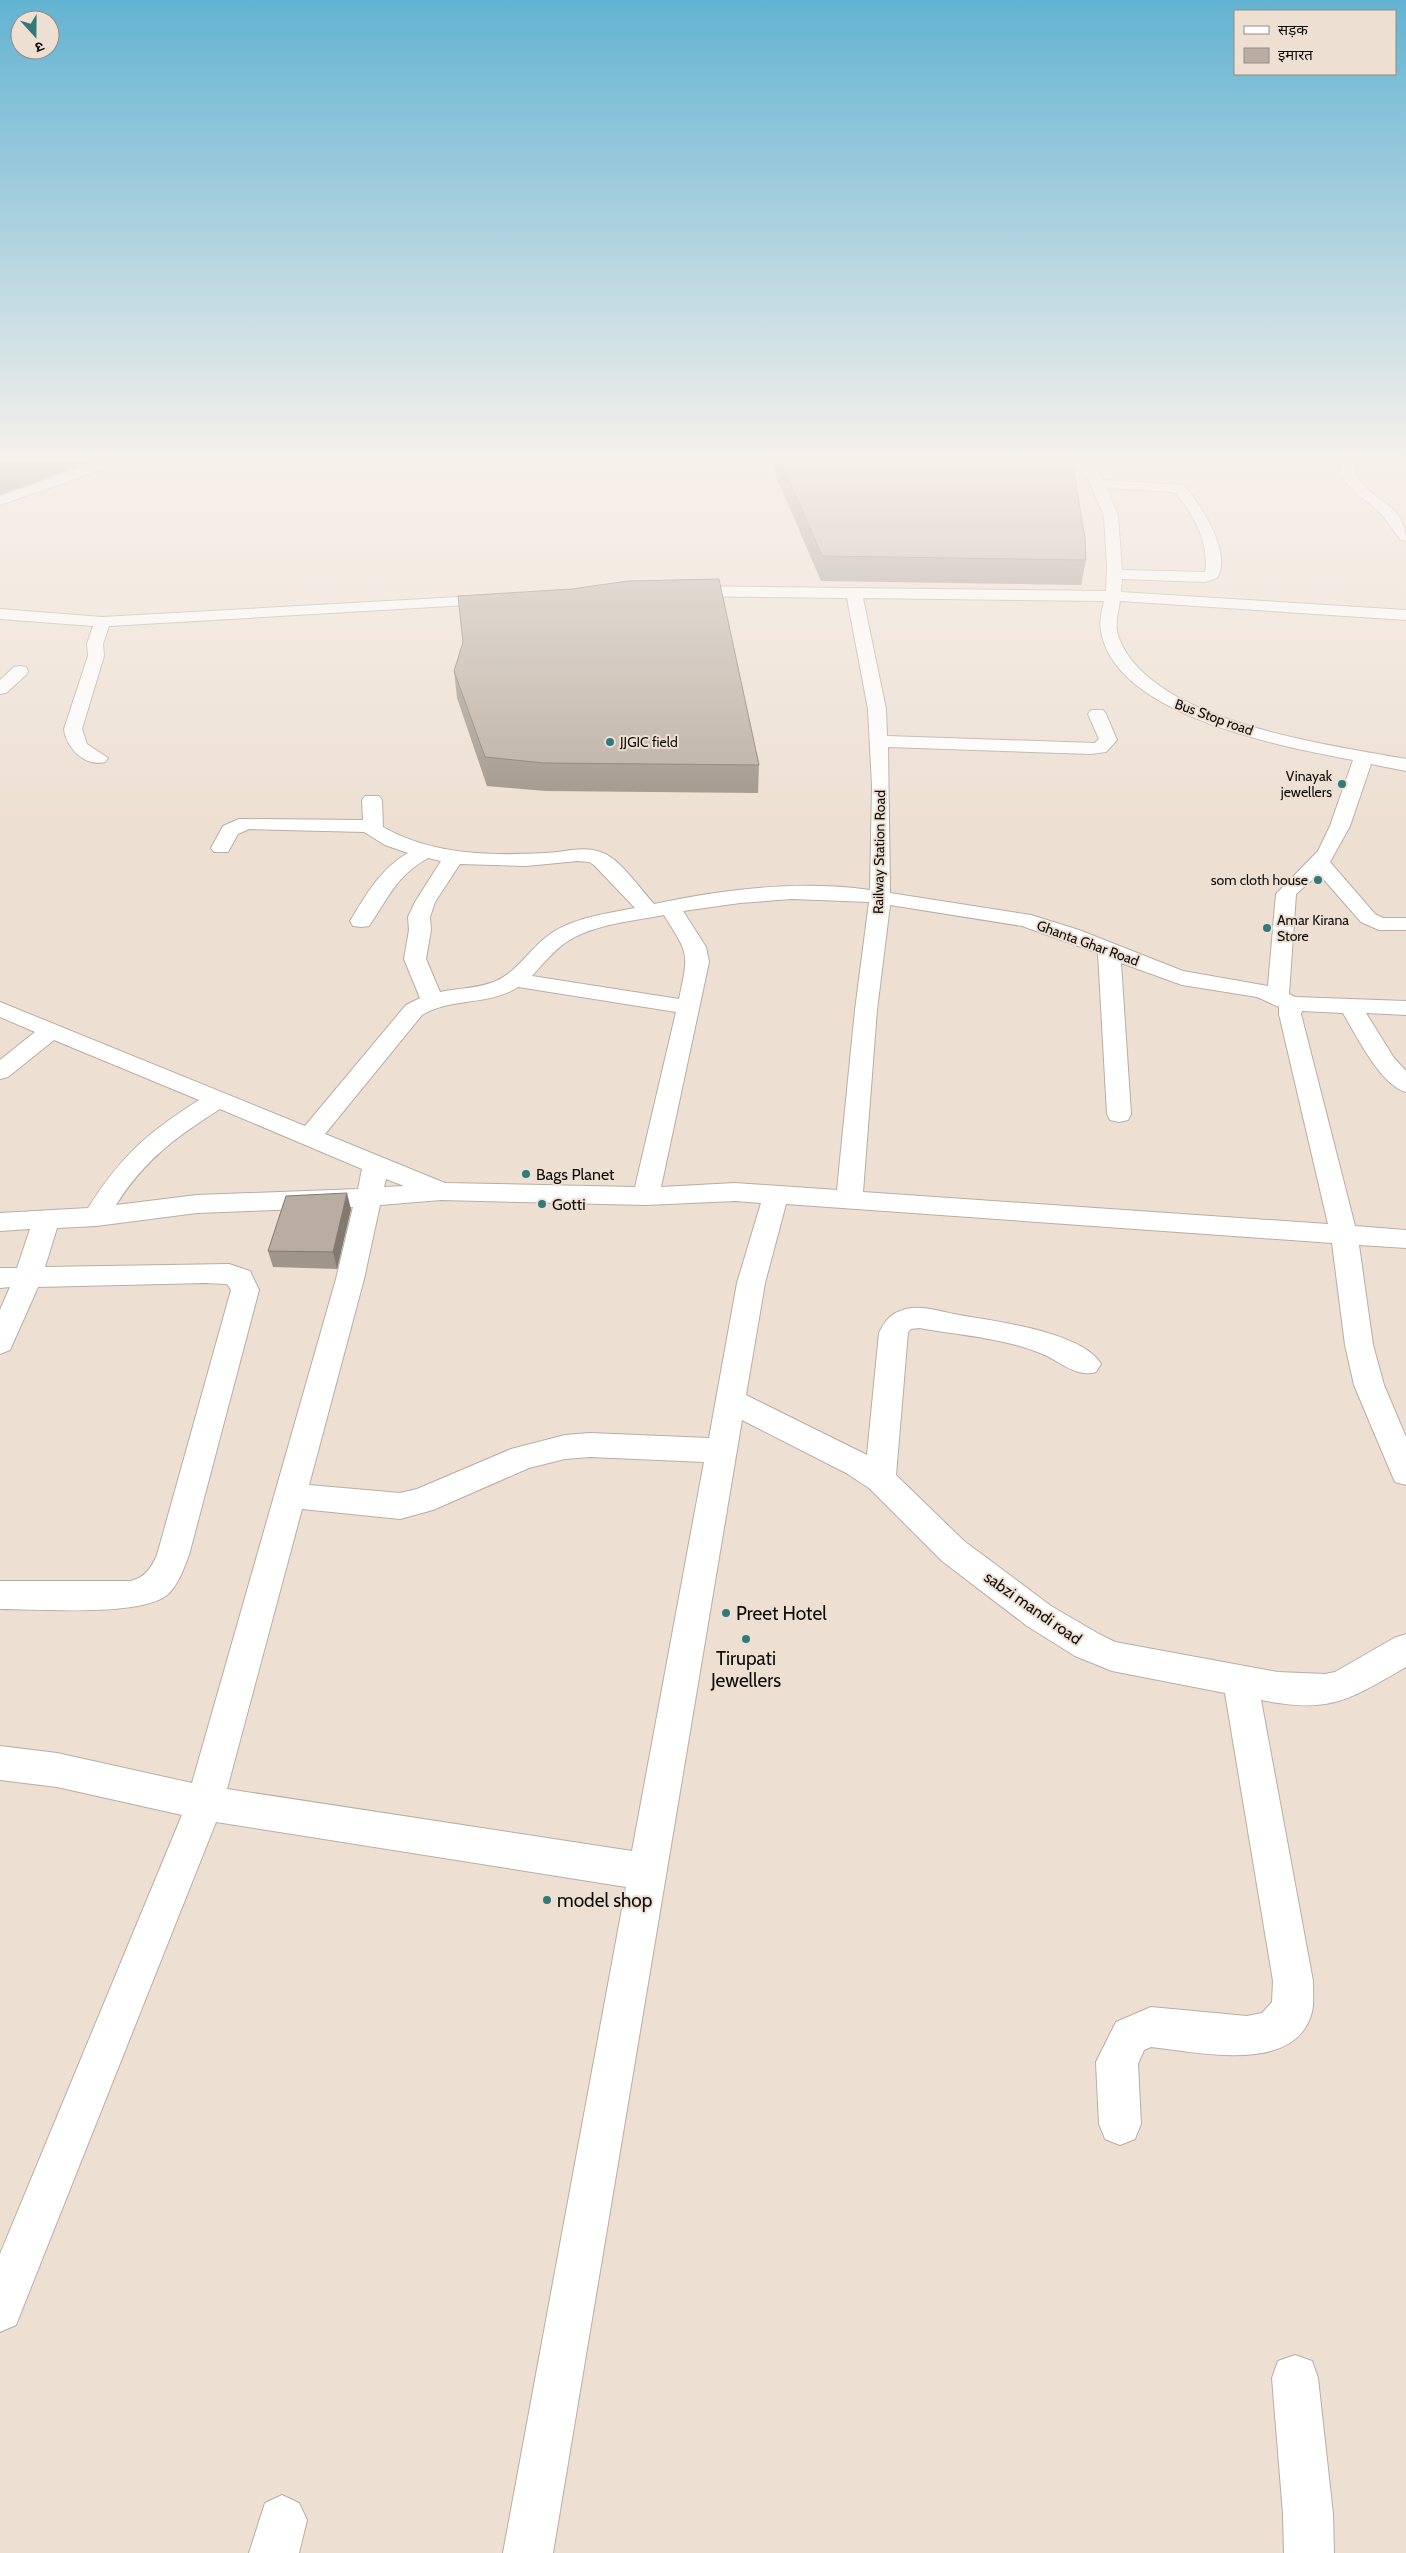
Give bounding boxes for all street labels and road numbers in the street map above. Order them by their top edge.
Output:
street label: Bus Stop road [1172,694,1256,740]
street label: Railway Station Road [869,790,889,914]
street label: Ghanta Ghar Road [1034,916,1142,970]
street label: sabzi mandi road [981,1567,1085,1649]

